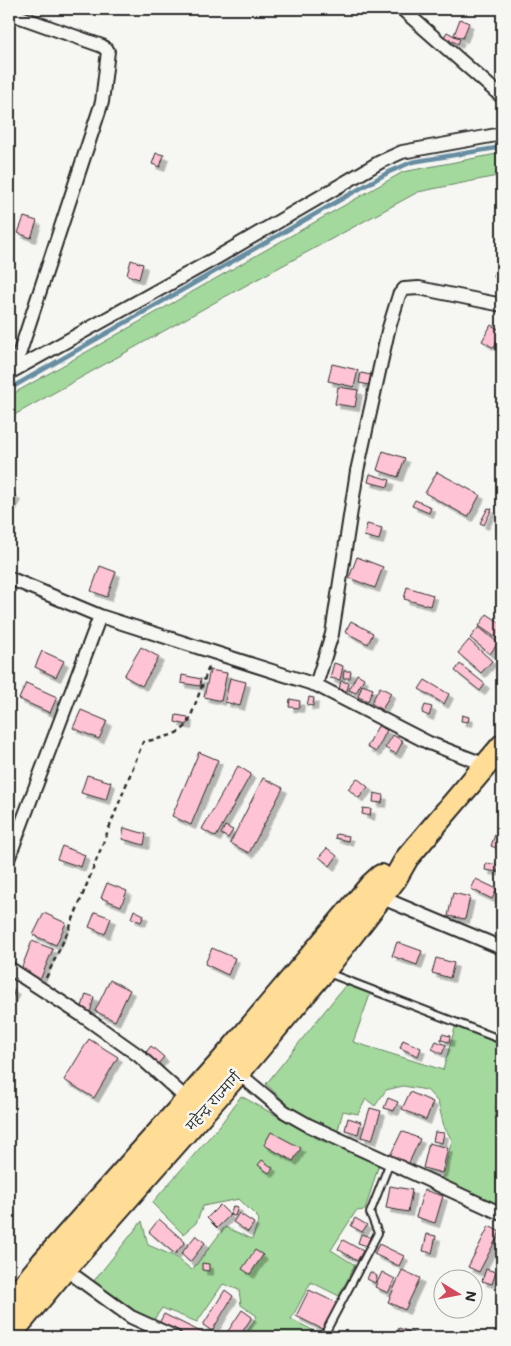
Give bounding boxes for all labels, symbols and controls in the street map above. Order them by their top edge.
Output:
street label: महेन्द्र राज्मार्ग् [180,1066,246,1136]
north arrow [434,1268,484,1318]
text: N [461,1289,482,1303]

